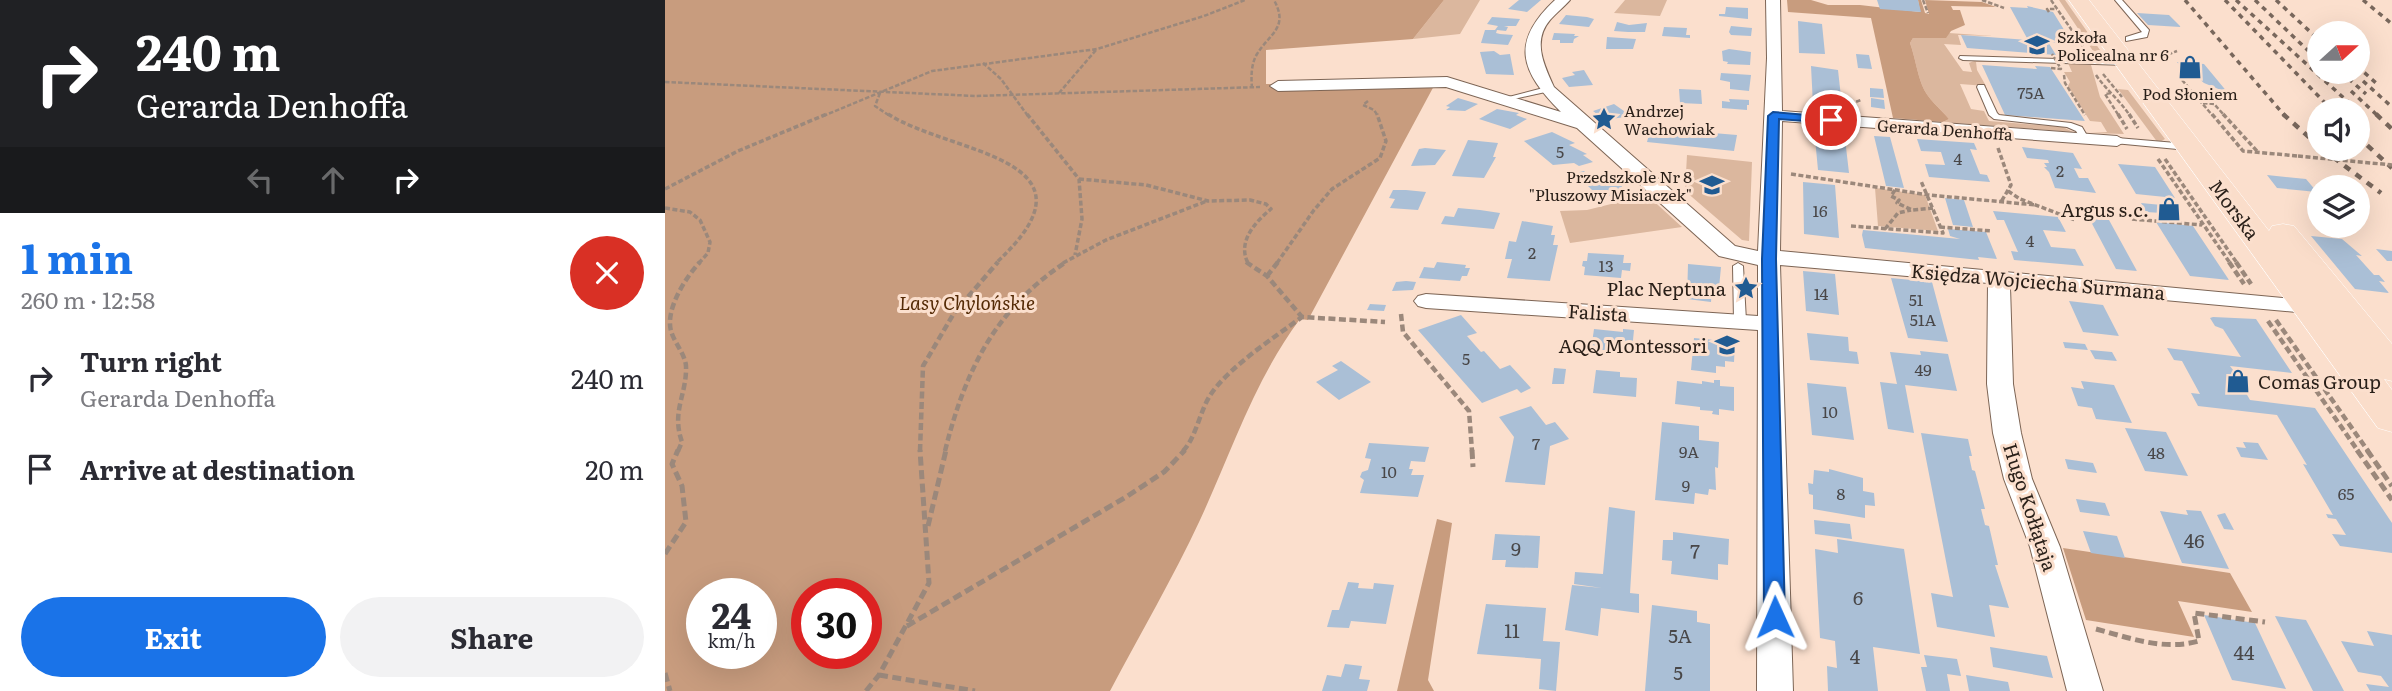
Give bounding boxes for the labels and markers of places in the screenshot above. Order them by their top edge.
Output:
place label: Szkoła Policealna nr 6 [2057,24,2169,66]
school or university icon: Szkoła Policealna nr 6 [2023,31,2051,59]
shop icon: Pod Słoniem [2176,53,2204,81]
place label: Pod Słoniem [2142,81,2238,105]
pin [1801,90,1861,150]
place label: Andrzej Wachowiak [1624,98,1715,140]
place icon: Andrzej Wachowiak [1590,105,1618,133]
place label: Przedszkole Nr 8 "Pluszowy Misiaczek" [1529,164,1692,206]
school or university icon: Przedszkole Nr 8 "Pluszowy Misiaczek" [1698,171,1726,199]
place label: Argus s.c. [2061,195,2149,223]
shop icon: Argus s.c. [2155,195,2183,223]
place label: Plac Neptuna [1606,274,1727,302]
place icon: Plac Neptuna [1732,274,1760,302]
place label: AQQ Montessori [1559,331,1707,359]
school or university icon: AQQ Montessori [1713,331,1741,359]
shop icon: Comas Group [2224,367,2252,395]
place label: Comas Group [2258,367,2381,395]

